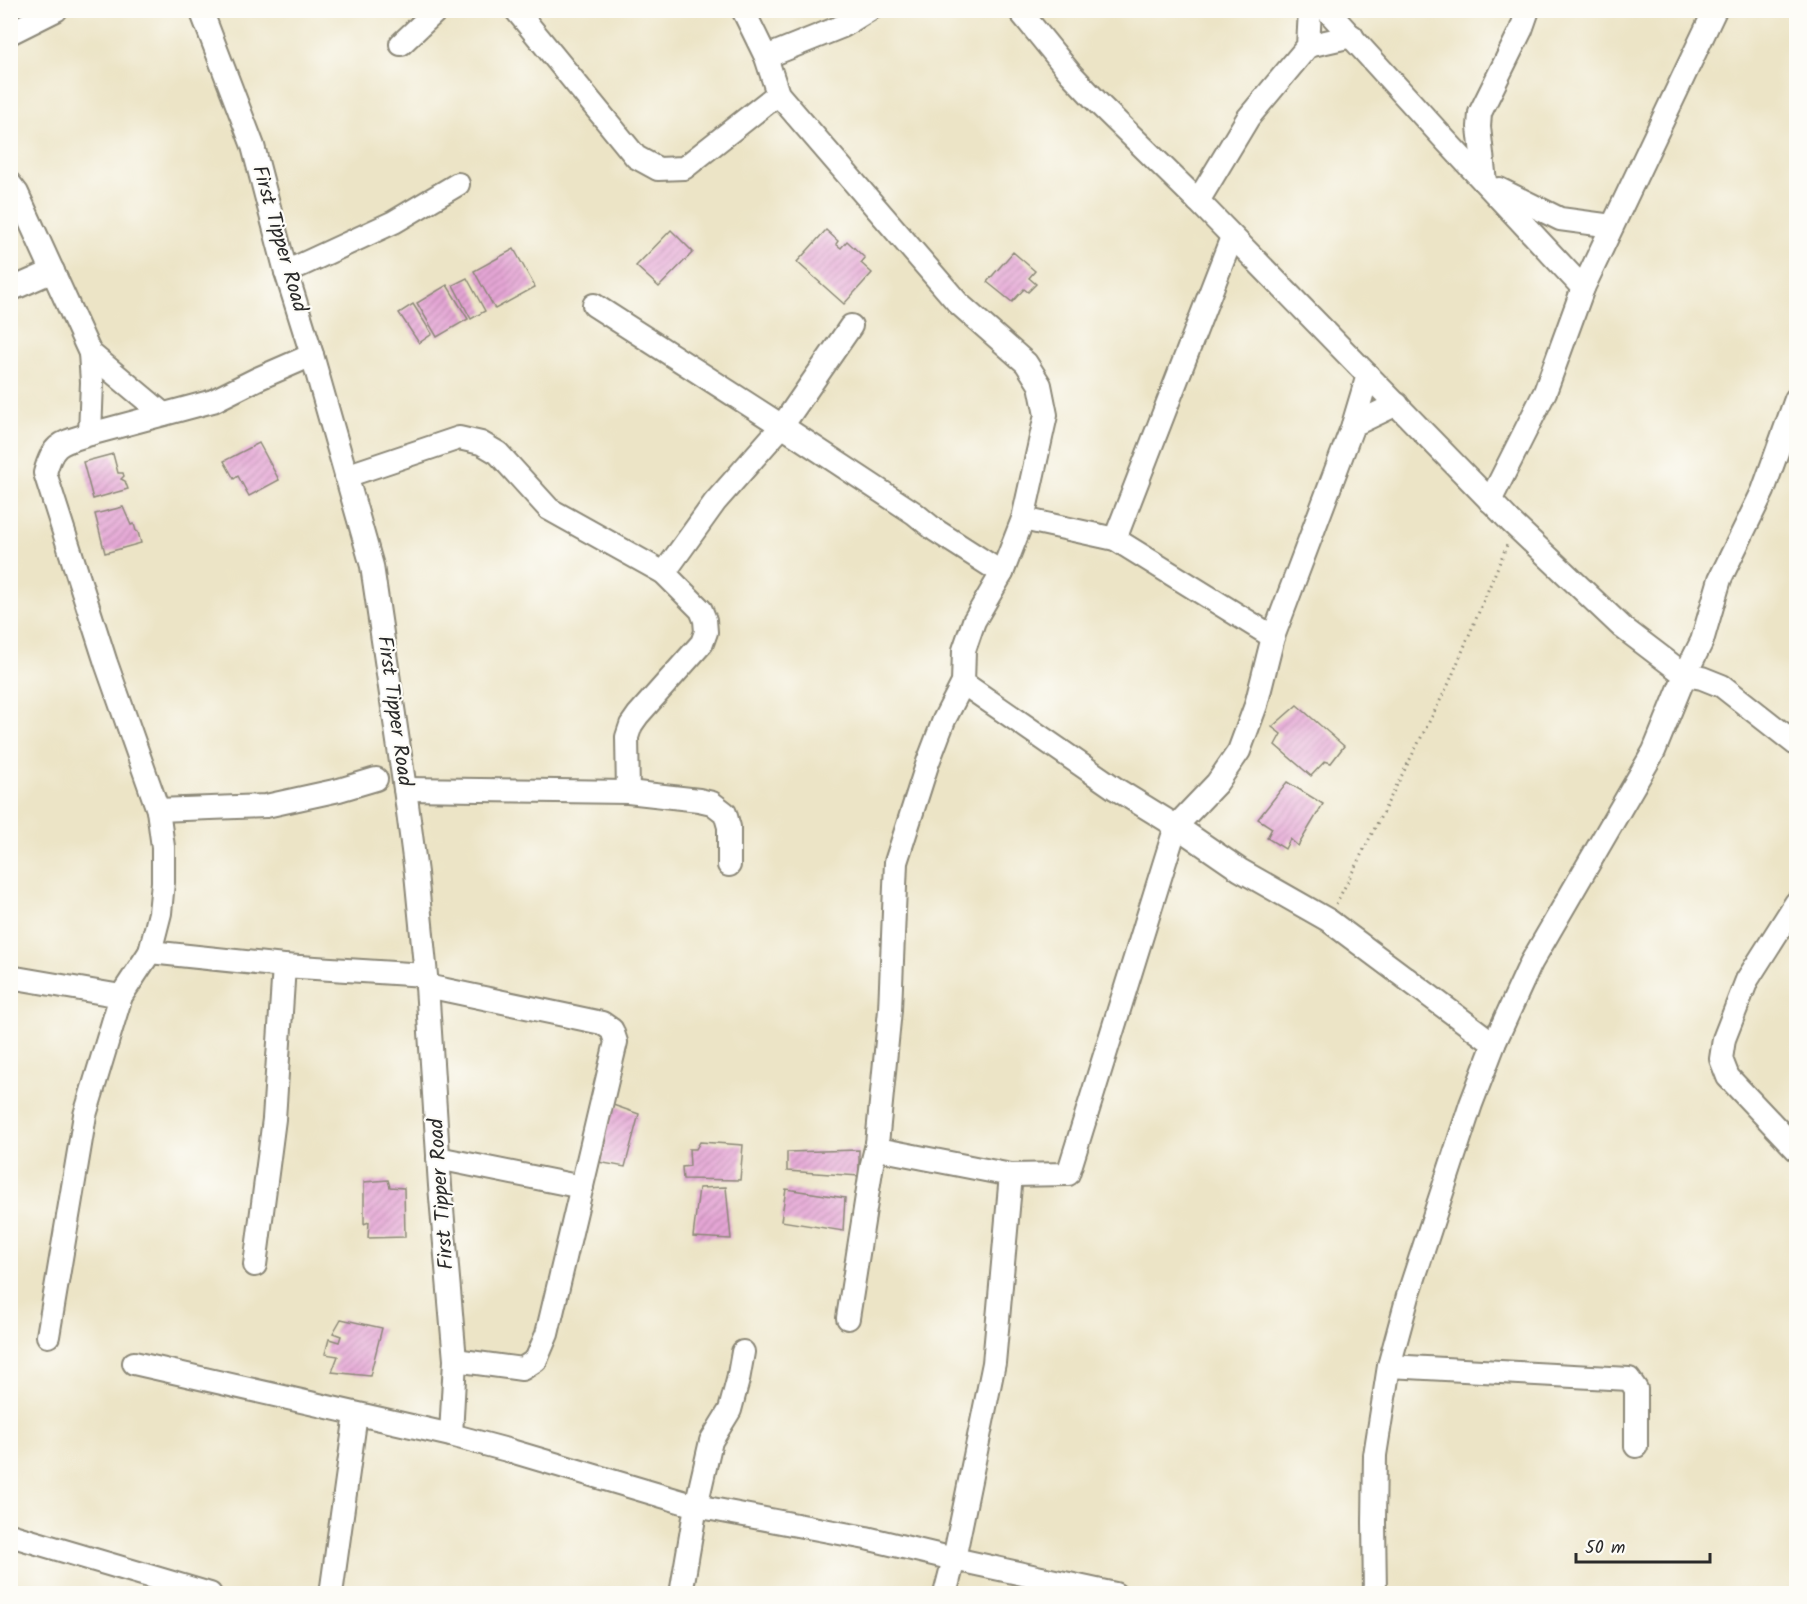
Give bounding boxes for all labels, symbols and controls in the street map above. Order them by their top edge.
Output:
street label: First Tipper Road [242,162,316,317]
street label: First Tipper Road [367,634,421,789]
street label: First Tipper Road [420,1117,464,1271]
scale bar [1576,1526,1710,1564]
text: 50 m [1585,1534,1625,1563]

